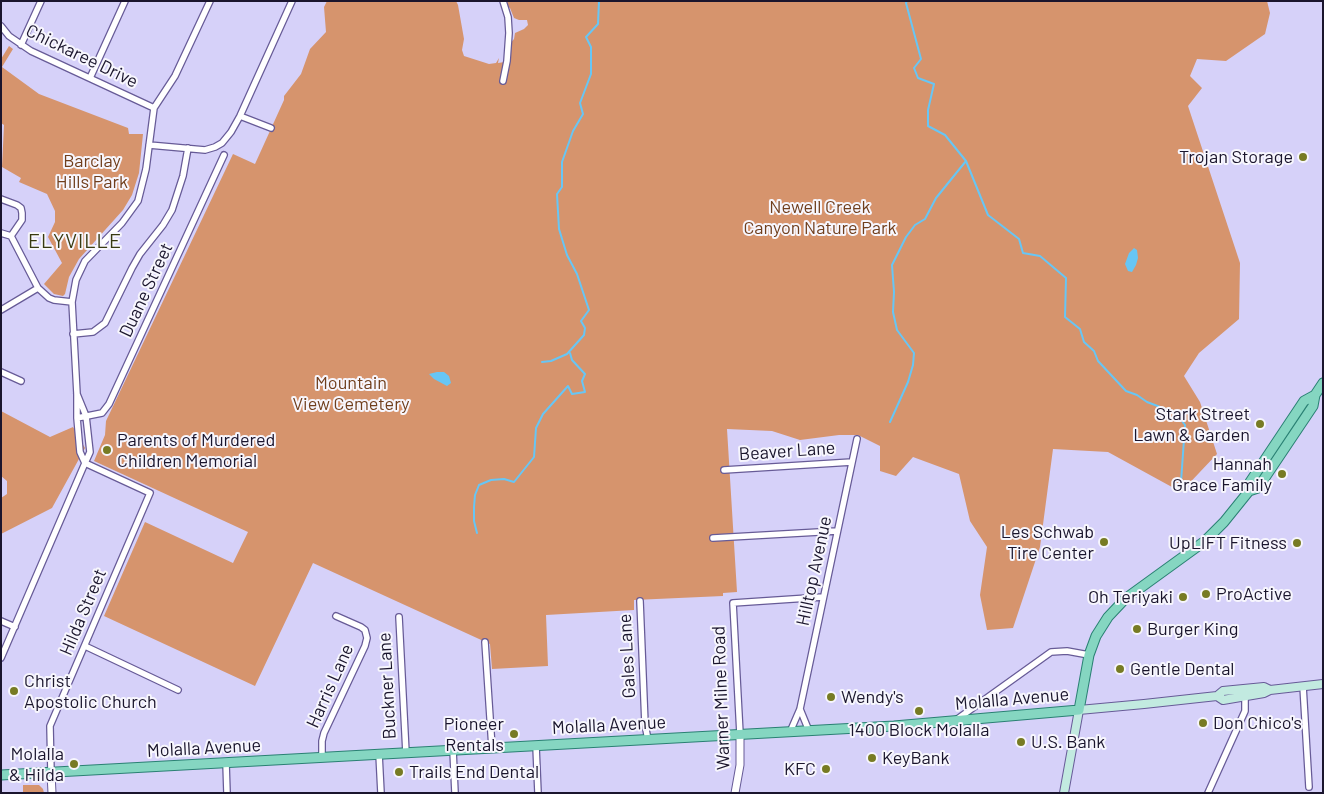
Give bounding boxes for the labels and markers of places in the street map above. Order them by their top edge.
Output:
place label: Trojan Storage [1179,146,1293,168]
marker: Trojan Storage [1297,151,1309,163]
place label: Stark Street Lawn & Garden [1133,403,1250,446]
marker: Stark Street Lawn & Garden [1254,418,1266,430]
place label: Parents of Murdered Children Memorial [117,429,275,472]
marker: Parents of Murdered Children Memorial [101,444,113,456]
place label: Hannah Grace Family [1172,453,1272,496]
marker: Hannah Grace Family [1276,468,1288,480]
place label: Les Schwab Tire Center [1001,521,1094,564]
place label: UpLIFT Fitness [1169,532,1287,554]
marker: Les Schwab Tire Center [1098,536,1110,548]
marker: UpLIFT Fitness [1291,537,1303,549]
place label: ProActive [1216,583,1292,605]
place label: Oh Teriyaki [1088,586,1173,608]
marker: ProActive [1200,588,1212,600]
marker: Oh Teriyaki [1177,591,1189,603]
place label: Burger King [1147,618,1238,640]
marker: Burger King [1131,623,1143,635]
place label: Gentle Dental [1130,658,1235,680]
marker: Gentle Dental [1114,663,1126,675]
place label: Christ Apostolic Church [24,670,157,712]
marker: Christ Apostolic Church [8,685,20,697]
place label: Wendy's [841,686,904,708]
marker: Wendy's [825,691,837,703]
marker: 1400 Block Molalla [913,705,925,717]
place label: Don Chico's [1213,712,1302,734]
place label: Pioneer Rentals [444,713,504,756]
marker: Don Chico's [1197,717,1209,729]
place label: 1400 Block Molalla [849,719,989,741]
marker: Pioneer Rentals [508,728,520,740]
place label: U.S. Bank [1031,731,1105,753]
marker: U.S. Bank [1015,736,1027,748]
place label: Molalla & Hilda [9,743,64,786]
place label: KeyBank [882,747,949,769]
marker: KeyBank [866,752,878,764]
marker: Molalla & Hilda [68,758,80,770]
place label: KFC [784,758,816,780]
place label: Trails End Dental [409,761,539,783]
marker: KFC [820,763,832,775]
marker: Trails End Dental [393,766,405,778]

